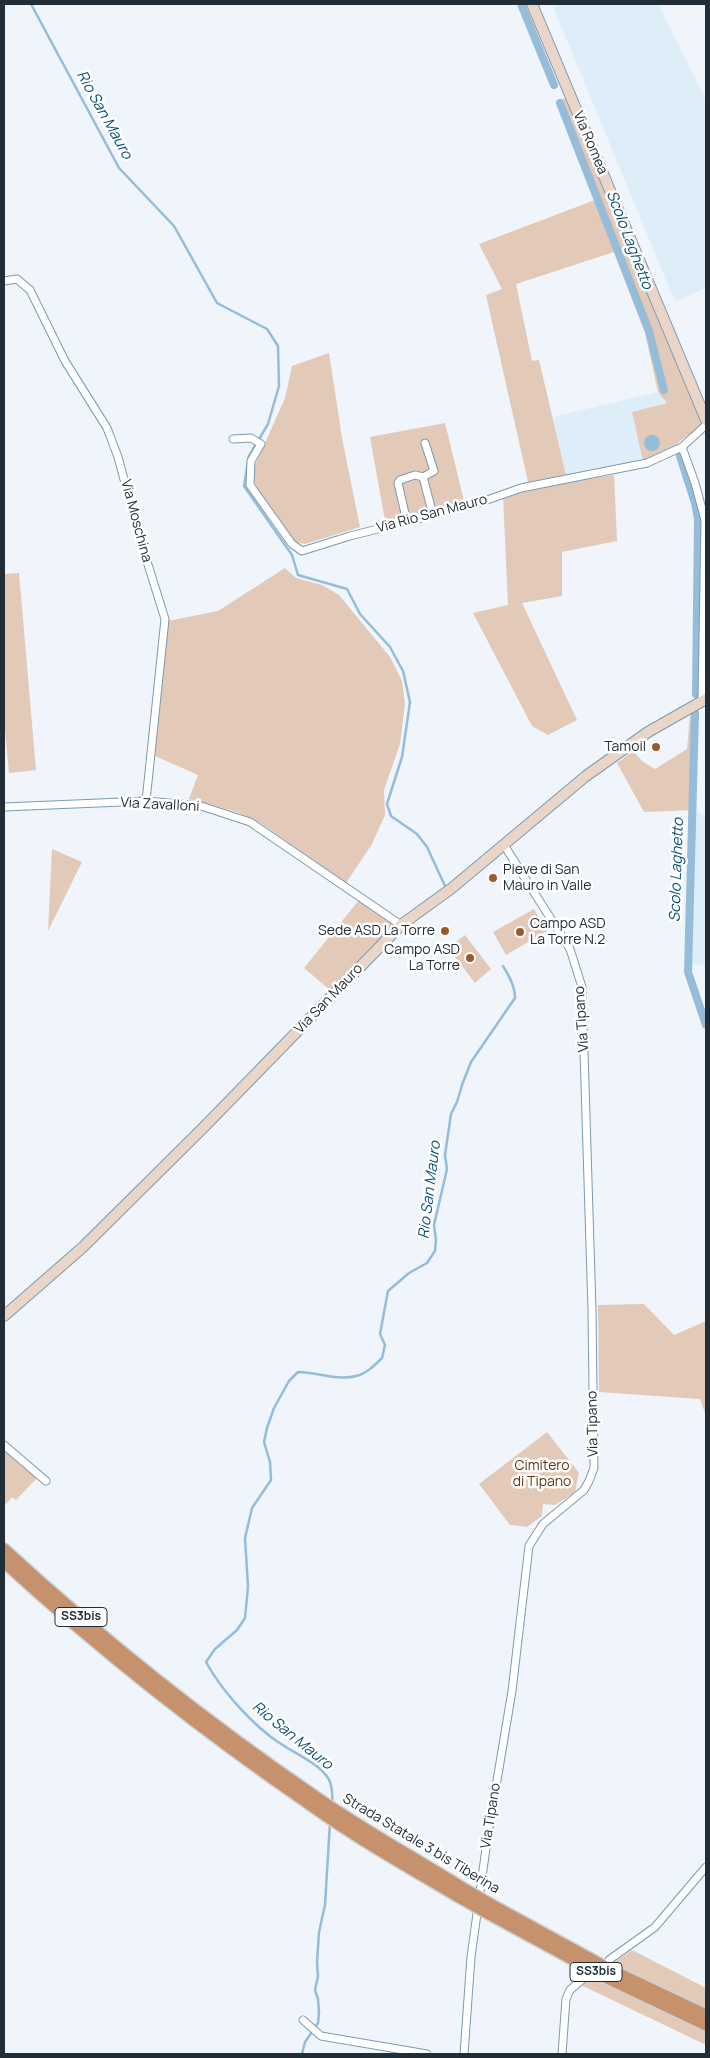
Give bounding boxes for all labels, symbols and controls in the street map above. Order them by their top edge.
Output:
water label: Rio San Mauro [72,68,136,162]
street label: Via Romea [569,109,611,177]
water label: Scolo Laghetto [602,188,656,292]
street label: Via Moschina [117,478,155,564]
street label: Via Rio San Mauro [375,491,489,537]
place label: Tamoil [604,739,646,755]
marker: Tamoil [650,741,662,753]
street label: Via Zavalloni [120,795,200,815]
water label: Scolo Laghetto [666,818,688,922]
place label: Pieve di San Mauro in Valle [503,862,592,894]
marker: Pieve di San Mauro in Valle [487,872,499,884]
place label: Campo ASD La Torre N.2 [530,916,606,949]
place label: Sede ASD La Torre [318,923,435,939]
marker: Sede ASD La Torre [439,925,451,937]
marker: Campo ASD La Torre N.2 [514,926,526,938]
place label: Campo ASD La Torre [384,942,460,974]
marker: Campo ASD La Torre [464,952,476,964]
street label: Via San Mauro [291,961,367,1037]
street label: Via Tipano [571,985,593,1053]
water label: Rio San Mauro [415,1140,445,1240]
street label: Via Tipano [584,1391,602,1457]
park label: Cimitero di Tipano [513,1458,571,1490]
road number: SS3bis [55,1608,107,1626]
water label: Rio San Mauro [248,1698,336,1774]
street label: Via Tipano [478,1782,504,1850]
street label: Strada Statale 3 bis Tiberina [340,1790,502,1898]
road number: SS3bis [570,1962,622,1981]

